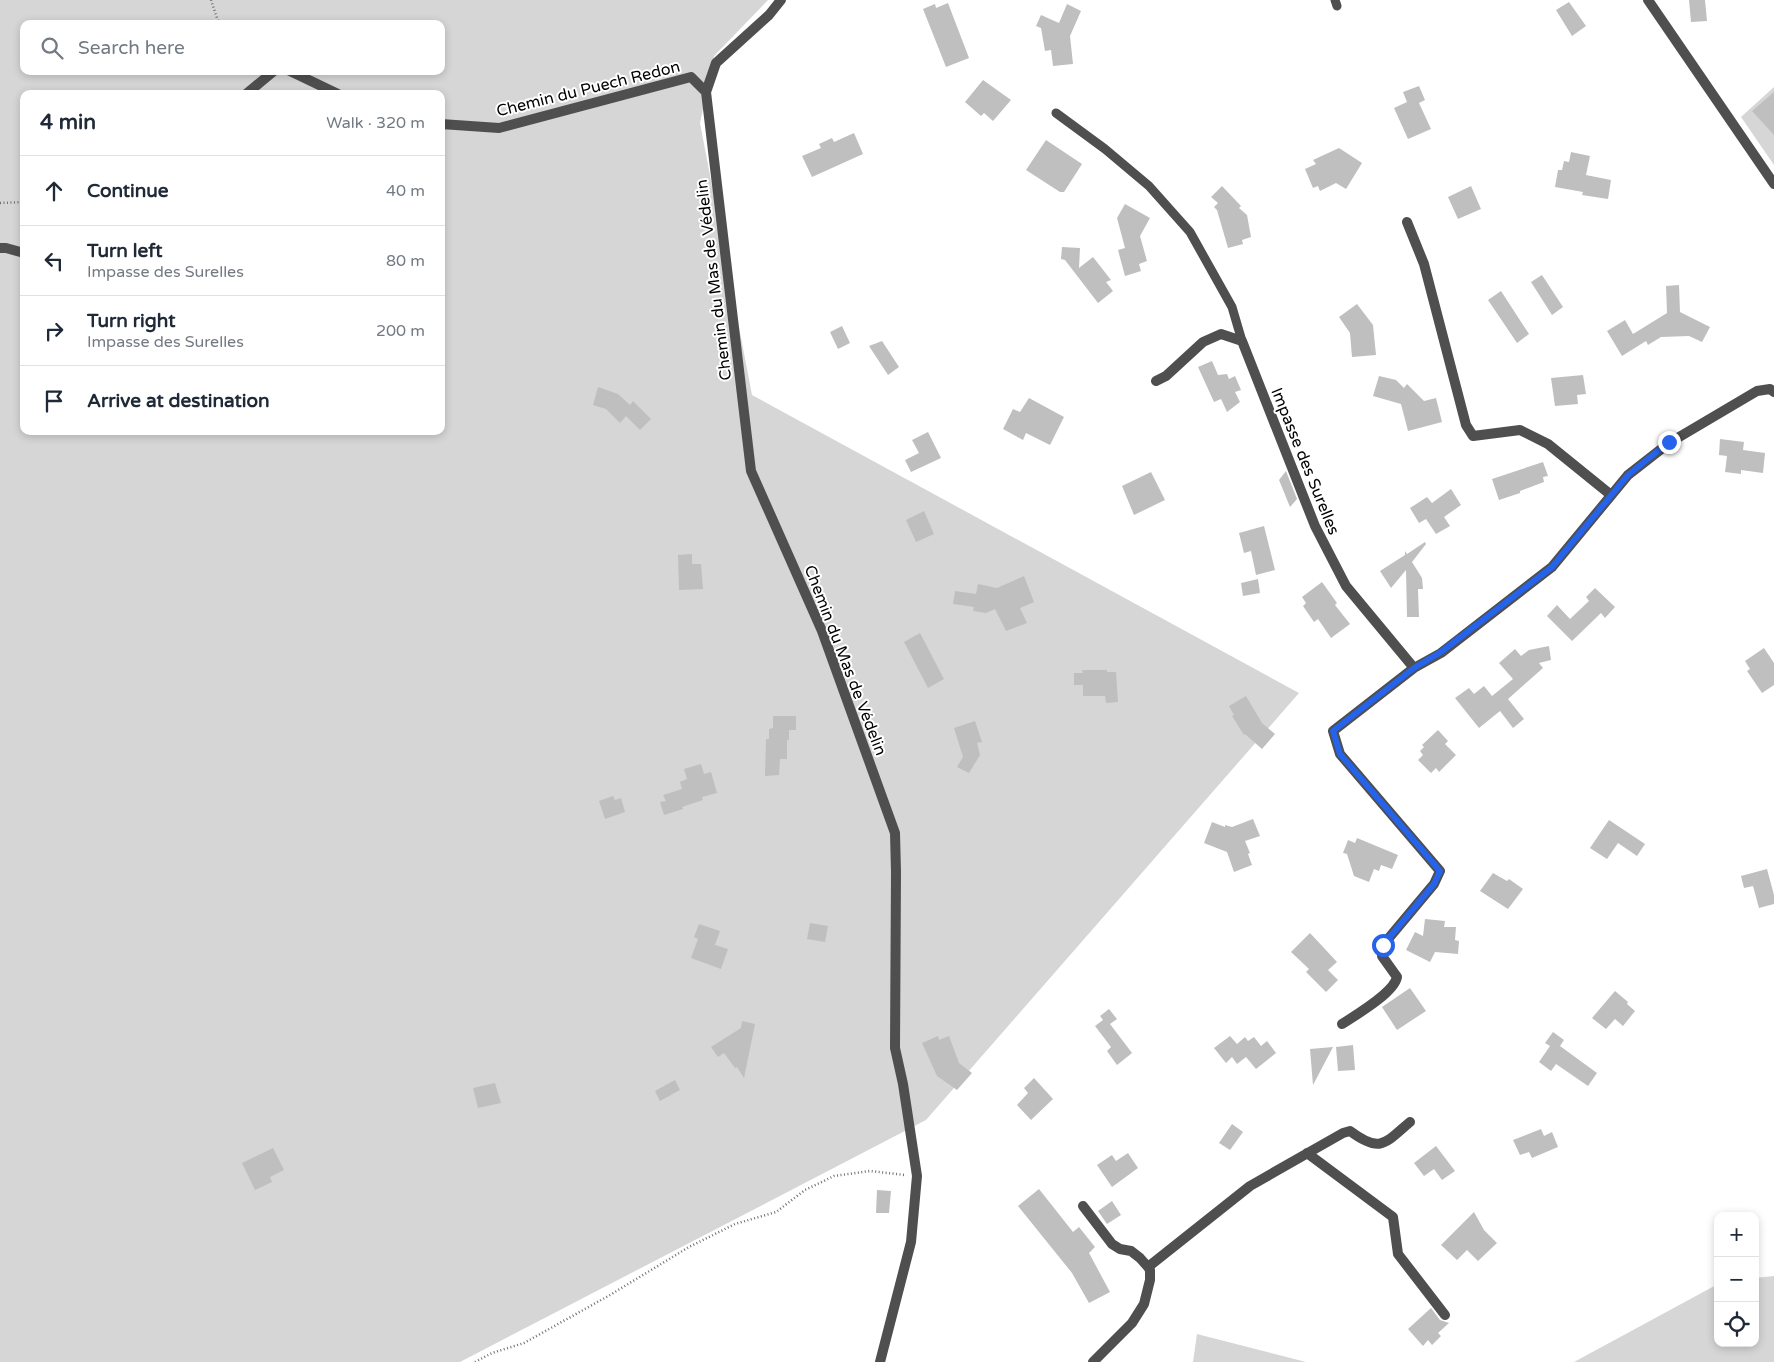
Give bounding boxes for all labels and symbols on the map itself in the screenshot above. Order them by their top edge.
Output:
street label: Chemin du Puech Redon [494,56,682,121]
street label: Chemin du Mas de Védelin [692,178,736,381]
street label: Impasse des Surelles [1266,385,1344,538]
route end [1658,431,1681,454]
street label: Chemin du Mas de Védelin [799,562,891,758]
route start [1372,934,1395,957]

